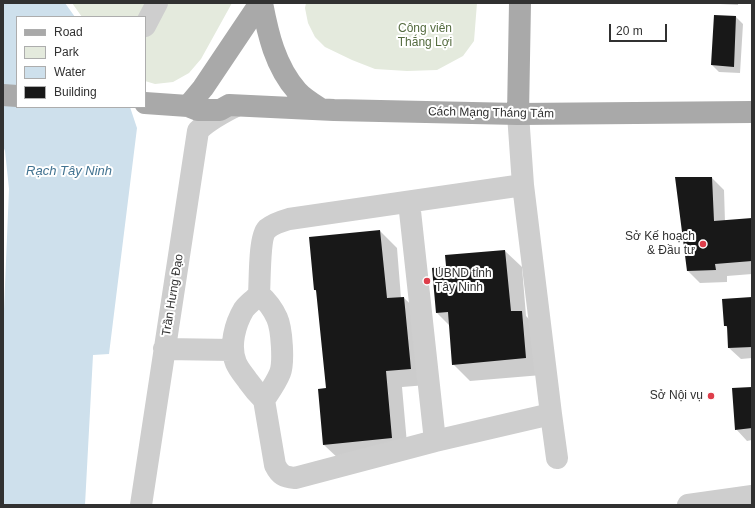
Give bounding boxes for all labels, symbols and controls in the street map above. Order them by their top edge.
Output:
legend [16,16,146,108]
scale bar [611,16,669,42]
park label: Công viên Thắng Lợi [398,22,452,50]
text: 20 m [616,24,643,38]
text: Road [54,25,83,39]
text: Park [54,45,79,59]
text: Water [54,65,86,79]
text: Building [54,85,97,99]
street label: Cách Mạng Tháng Tám [428,105,554,121]
water label: Rạch Tây Ninh [26,163,112,179]
place label: Sở Kế hoạch & Đầu tư [625,230,695,258]
marker: Sở Kế hoạch & Đầu tư [698,239,708,249]
street label: Trần Hưng Đạo [159,253,187,337]
place label: UBND tỉnh Tây Ninh [435,267,492,295]
marker: UBND tỉnh Tây Ninh [422,276,432,286]
place label: Sở Nội vụ [650,389,703,403]
marker: Sở Nội vụ [706,391,716,401]

